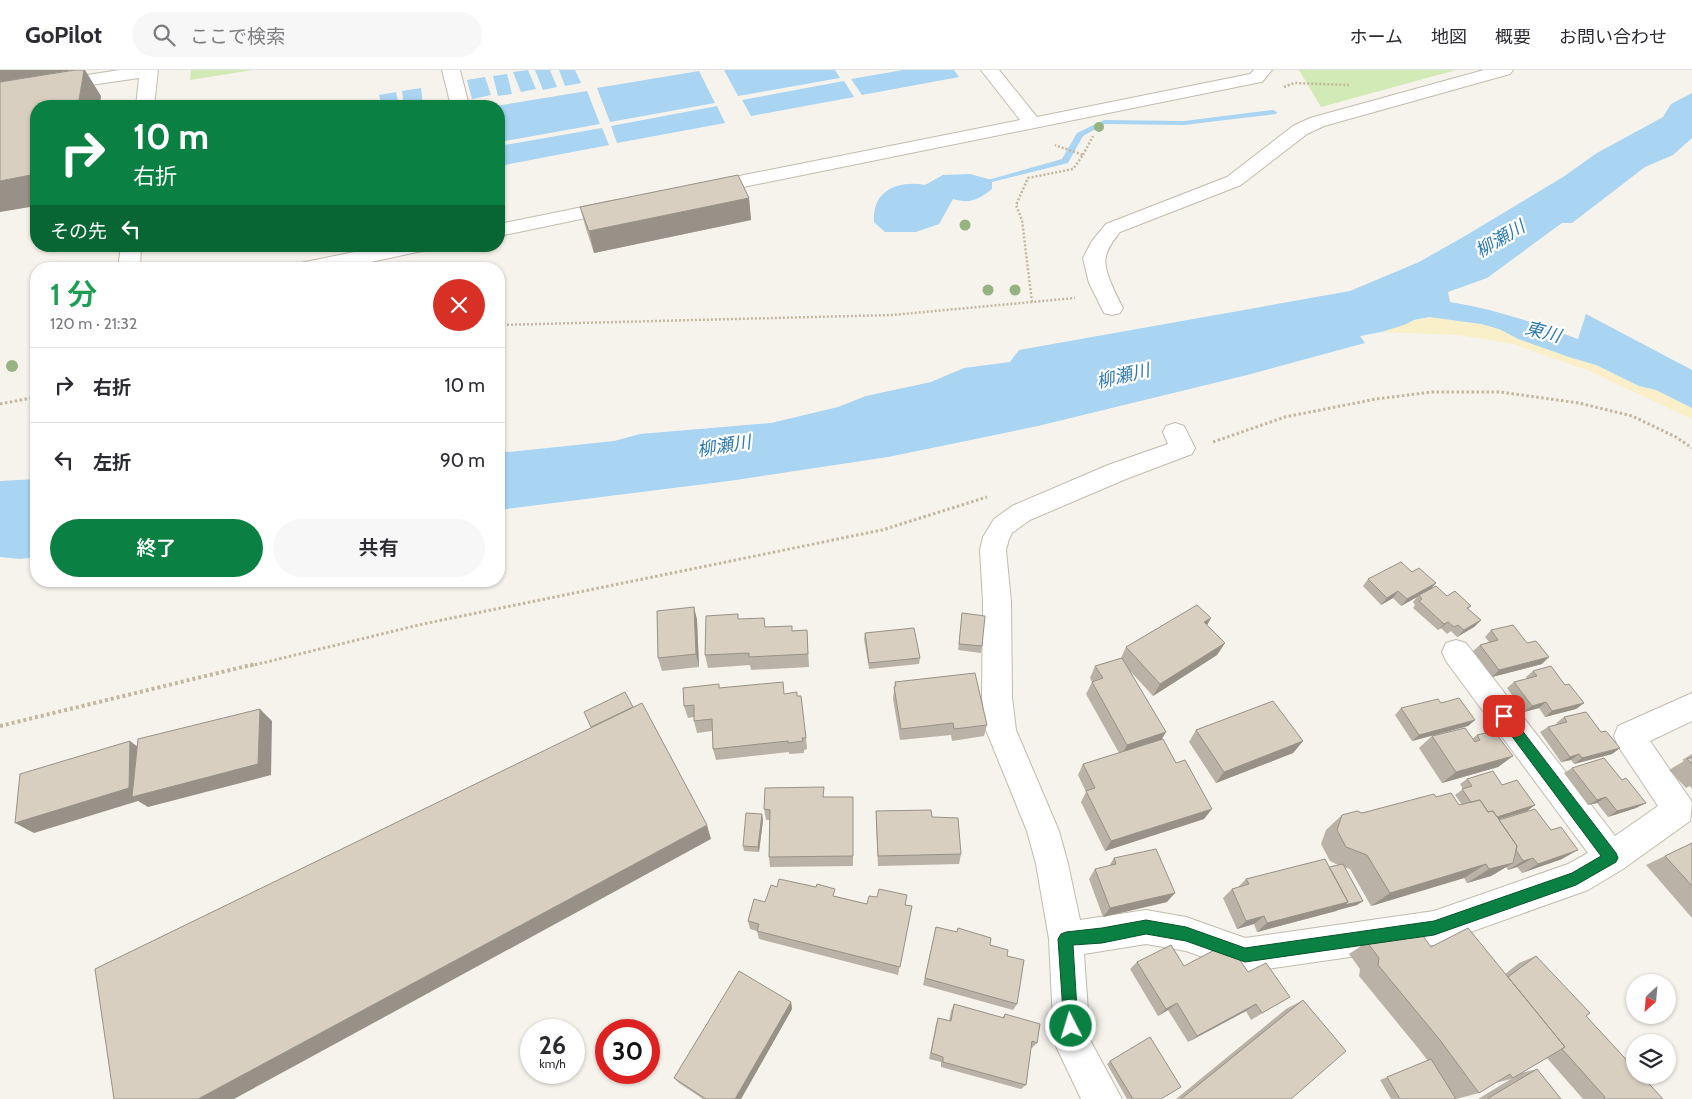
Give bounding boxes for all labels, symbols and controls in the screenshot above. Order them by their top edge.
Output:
search box [132,12,482,57]
text: GoPilot [25,20,102,49]
icon: search [150,21,178,49]
text: ここで検索 [190,25,285,48]
text: ホーム [1350,26,1403,48]
text: 地図 [1431,26,1467,48]
text: 概要 [1495,26,1531,48]
text: お問い合わせ [1559,26,1667,48]
text: 10 m [133,115,209,158]
icon: right [50,120,115,185]
text: 右折 [133,163,177,190]
icon: left [117,215,145,243]
water label: 柳瀬川 [1471,215,1531,262]
text: その先 [50,220,107,243]
text: 1 分 [50,276,97,313]
button: close [433,279,485,331]
text: 120 m · 21:32 [50,314,137,333]
water label: 東川 [1523,317,1565,348]
water label: 柳瀬川 [1094,359,1154,393]
icon: right [50,371,78,399]
text: 10 m [445,374,485,397]
text: 右折 [93,376,131,399]
water label: 柳瀬川 [696,431,754,461]
icon: left [50,446,78,474]
text: 90 m [440,449,485,472]
text: 左折 [93,451,131,474]
button: 終了 [50,519,263,577]
button: 共有 [273,519,485,577]
pin [1483,695,1525,737]
icon: arrive [1490,702,1518,730]
north arrow [1626,974,1676,1024]
map controls [1626,974,1676,1084]
position arrow [1044,999,1096,1051]
speed limit sign: 30 [595,1019,660,1084]
text: 26 [539,1030,566,1060]
button: layers [1626,1034,1676,1084]
text: km/h [539,1056,566,1071]

